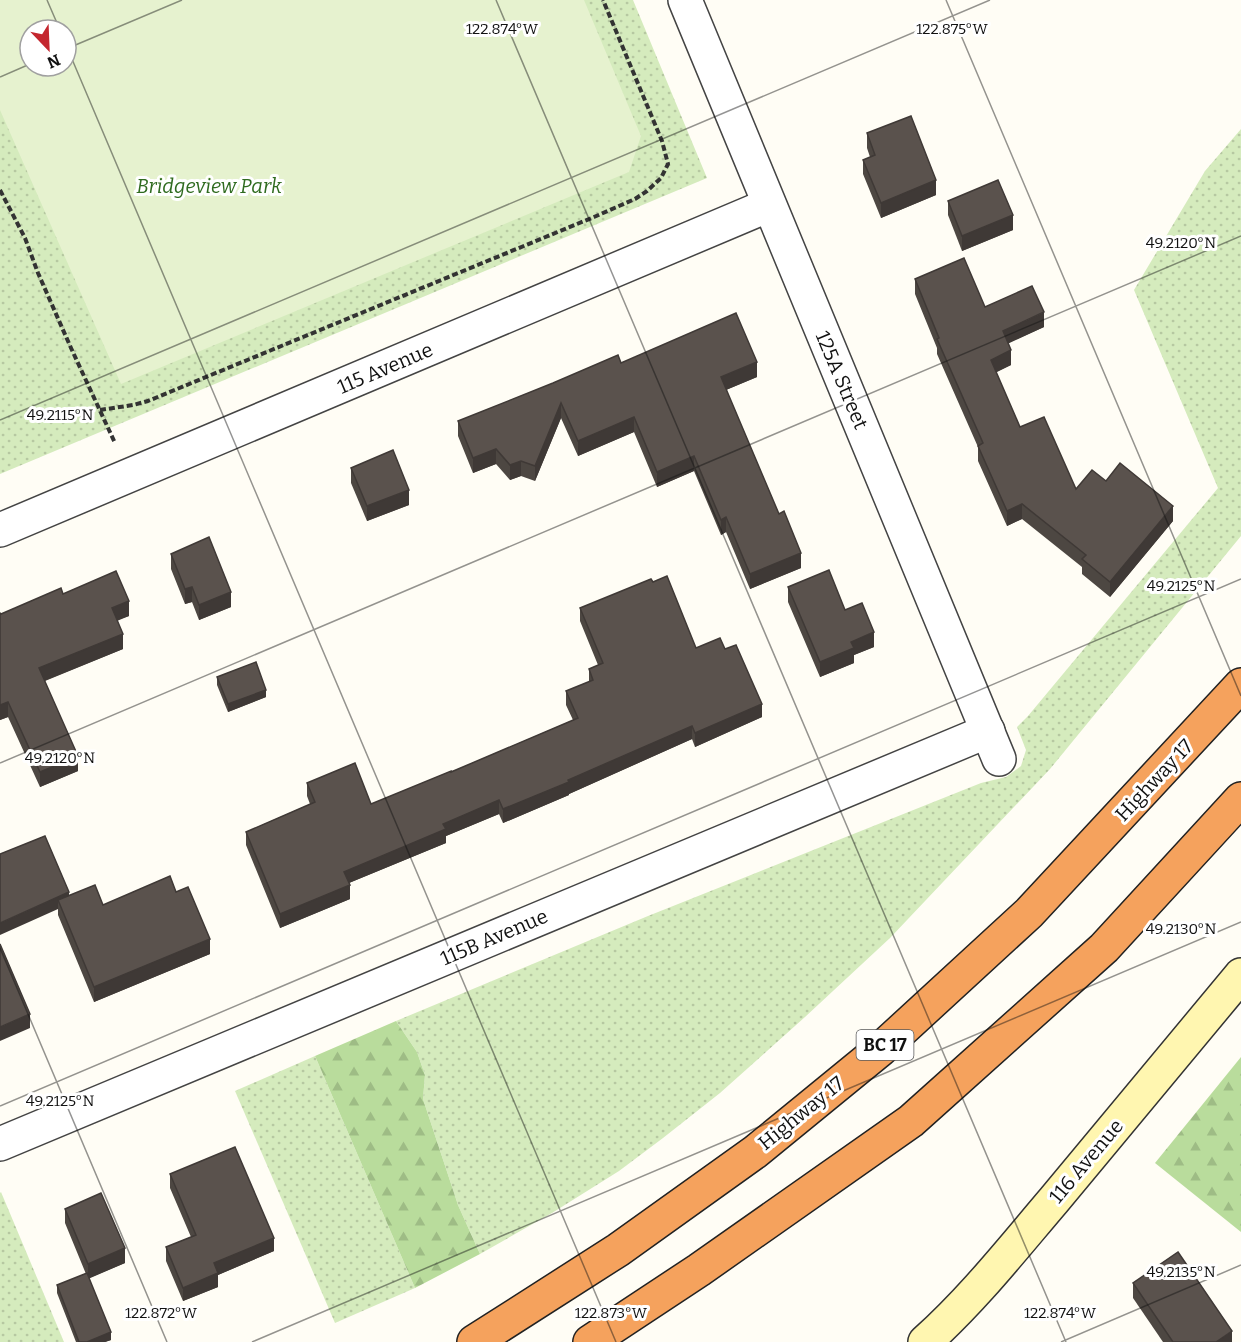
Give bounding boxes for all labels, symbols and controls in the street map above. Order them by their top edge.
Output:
north arrow [18,18,78,78]
text: 122.874°W [466,20,539,38]
text: 122.875°W [916,20,988,38]
text: N [44,50,63,73]
park label: Bridgeview Park [136,174,282,198]
text: 49.2120°N [1146,234,1216,252]
street label: 125A Street [811,327,873,433]
street label: 115 Avenue [334,337,436,399]
text: 49.2115°N [27,406,93,424]
text: 49.2125°N [1147,577,1215,595]
street label: Highway 17 [1110,734,1198,826]
text: 49.2120°N [25,749,95,767]
street label: 115B Avenue [437,904,551,970]
text: 49.2130°N [1146,920,1216,938]
road number: BC 17 [856,1030,914,1060]
street label: Highway 17 [753,1071,849,1155]
text: 49.2125°N [26,1092,94,1110]
street label: 116 Avenue [1044,1114,1128,1208]
text: 49.2135°N [1146,1263,1216,1281]
text: 122.872°W [125,1304,198,1322]
text: 122.873°W [575,1304,648,1322]
text: 122.874°W [1024,1304,1097,1322]

